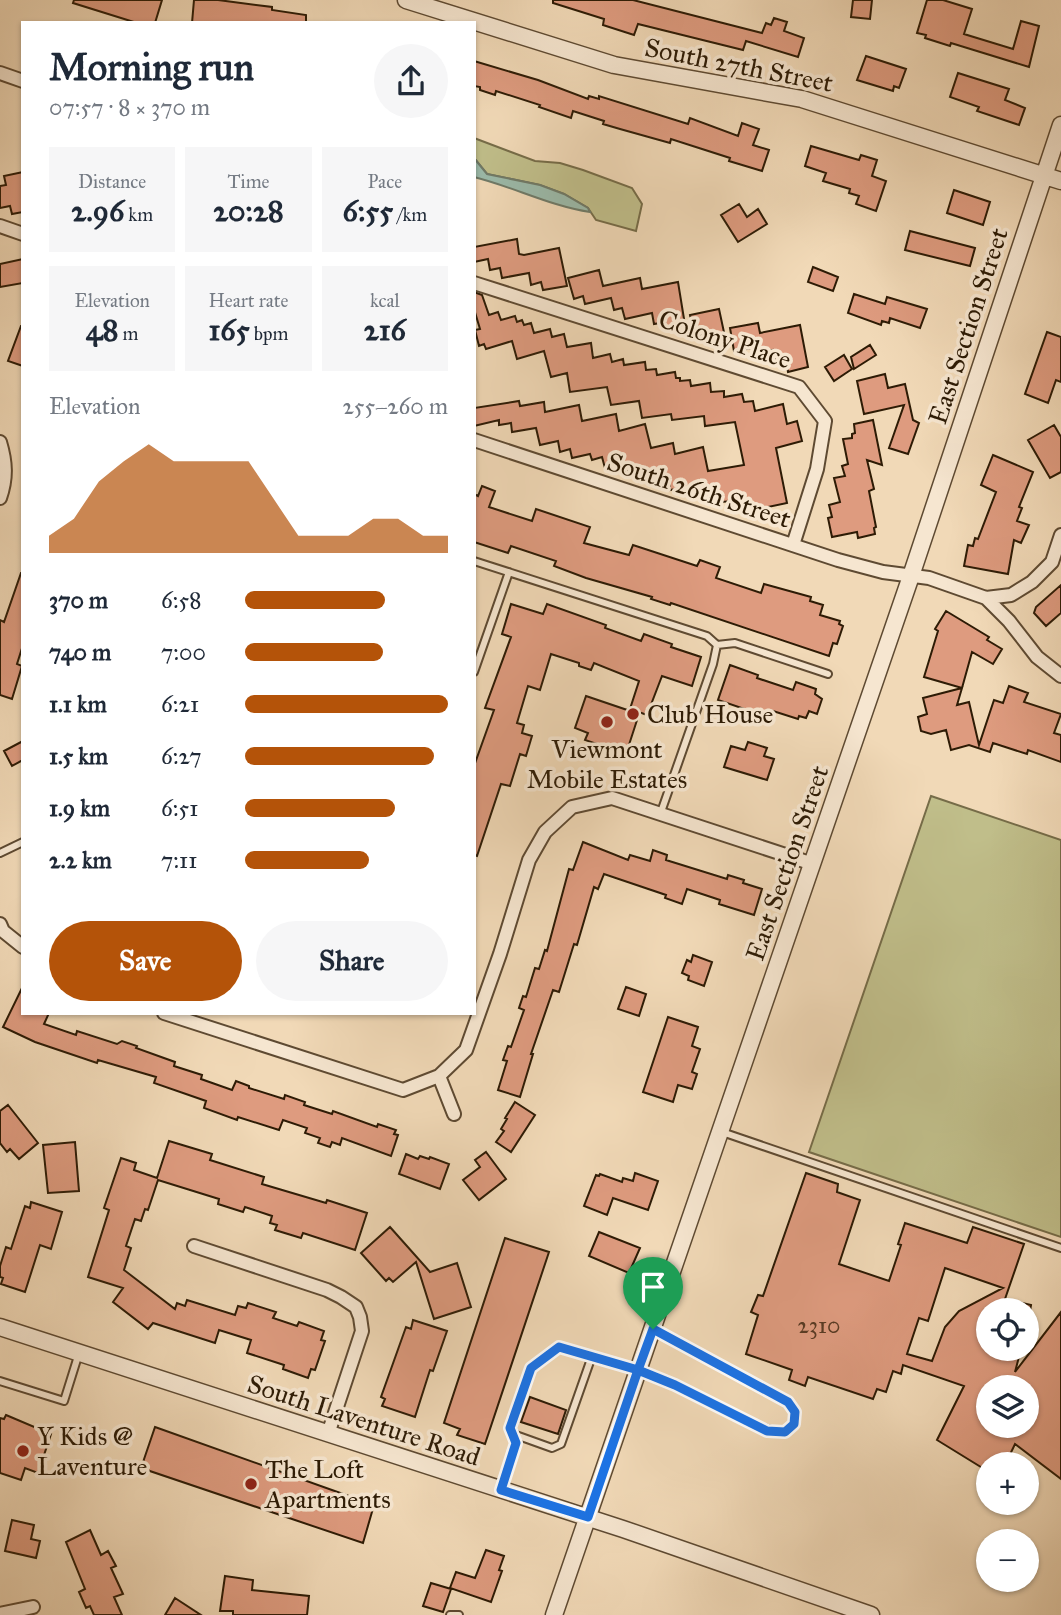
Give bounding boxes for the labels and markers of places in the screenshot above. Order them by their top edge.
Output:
place label: Club House [647,698,773,730]
marker: Club House [625,706,641,722]
marker: Viewmont Mobile Estates [599,714,615,730]
place label: Viewmont Mobile Estates [527,733,687,795]
pin [623,1257,683,1329]
place label: Y Kids @ Laventure [37,1420,148,1482]
marker: Y Kids @ Laventure [15,1443,31,1459]
place label: The Loft Apartments [264,1453,391,1515]
marker: The Loft Apartments [243,1476,259,1492]

